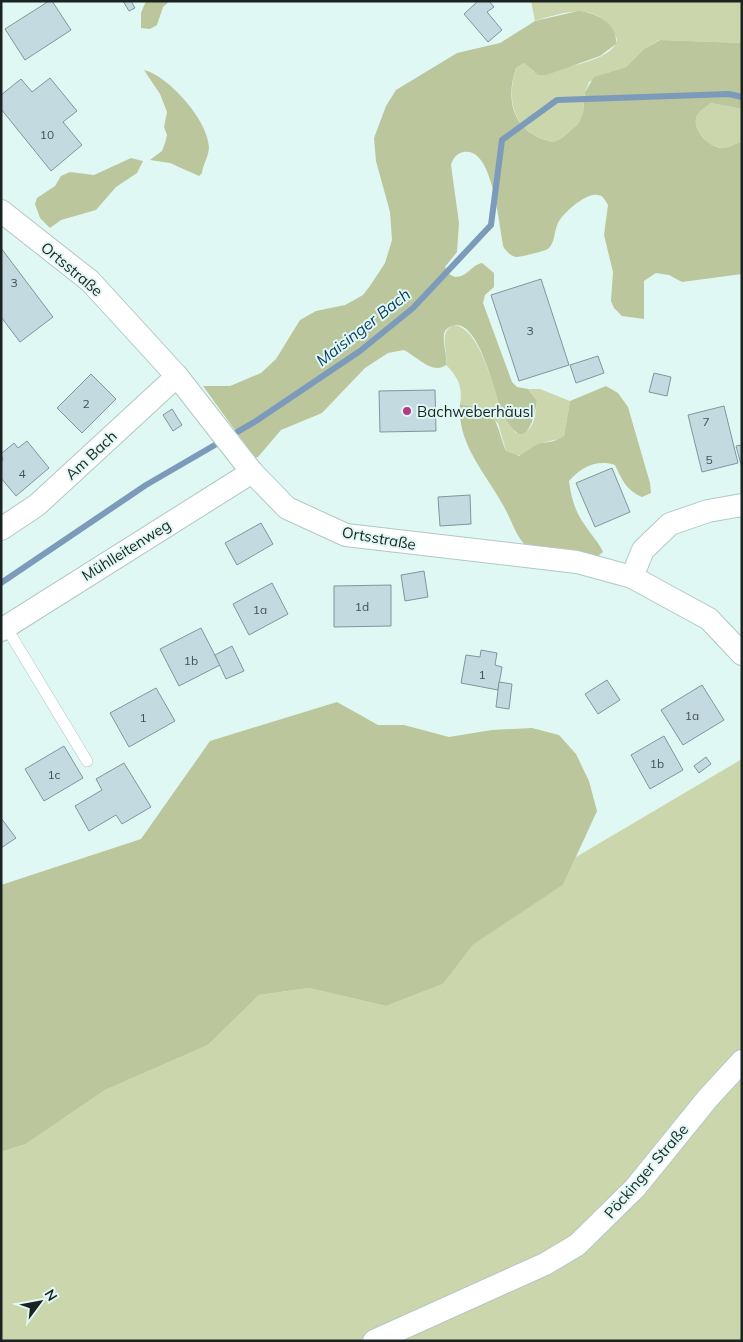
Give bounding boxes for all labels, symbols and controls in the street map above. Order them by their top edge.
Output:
house number: 10 [40,127,54,142]
street label: Ortsstraße [37,238,107,300]
house number: 3 [10,275,18,290]
water label: Maisinger Bach [312,284,414,370]
house number: 3 [526,323,534,338]
house number: 2 [82,396,90,411]
place label: Bachweberhäusl [417,402,534,421]
marker: Bachweberhäusl [401,405,413,417]
house number: 7 [702,414,710,429]
street label: Am Bach [61,426,121,484]
house number: 5 [705,452,713,467]
house number: 4 [18,466,26,481]
street label: Mühlleitenweg [78,515,174,585]
street label: Ortsstraße [341,522,417,554]
house number: 1d [355,599,369,614]
house number: 1a [253,602,267,617]
house number: 1b [184,653,198,668]
house number: 1 [478,667,486,682]
house number: 1a [685,708,699,723]
house number: 1 [139,710,147,725]
house number: 1b [650,756,664,771]
house number: 1c [47,767,61,782]
street label: Pöckinger Straße [600,1120,692,1222]
north arrow [15,1277,65,1327]
text: N [41,1286,61,1304]

